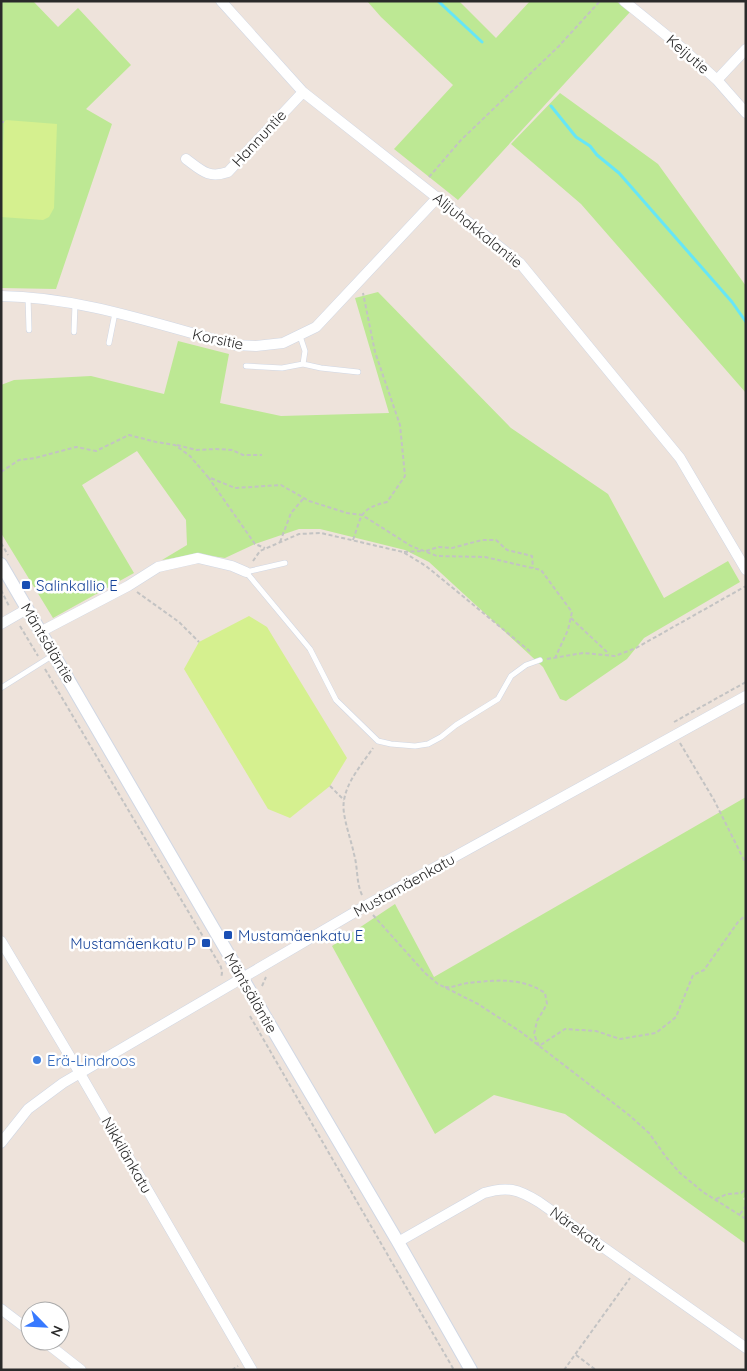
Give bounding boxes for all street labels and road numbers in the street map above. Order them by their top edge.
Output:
street label: Keijutie [663,30,713,78]
street label: Hannuntie [228,105,290,171]
street label: Alijuhakkalantie [429,188,527,272]
street label: Korsitie [191,324,245,354]
street label: Mäntsäläntie [17,600,79,686]
street label: Mustamäenkatu [350,849,458,921]
street label: Mäntsäläntie [220,949,282,1037]
street label: Nikkilänkatu [97,1113,157,1197]
street label: Närekatu [546,1202,610,1256]

